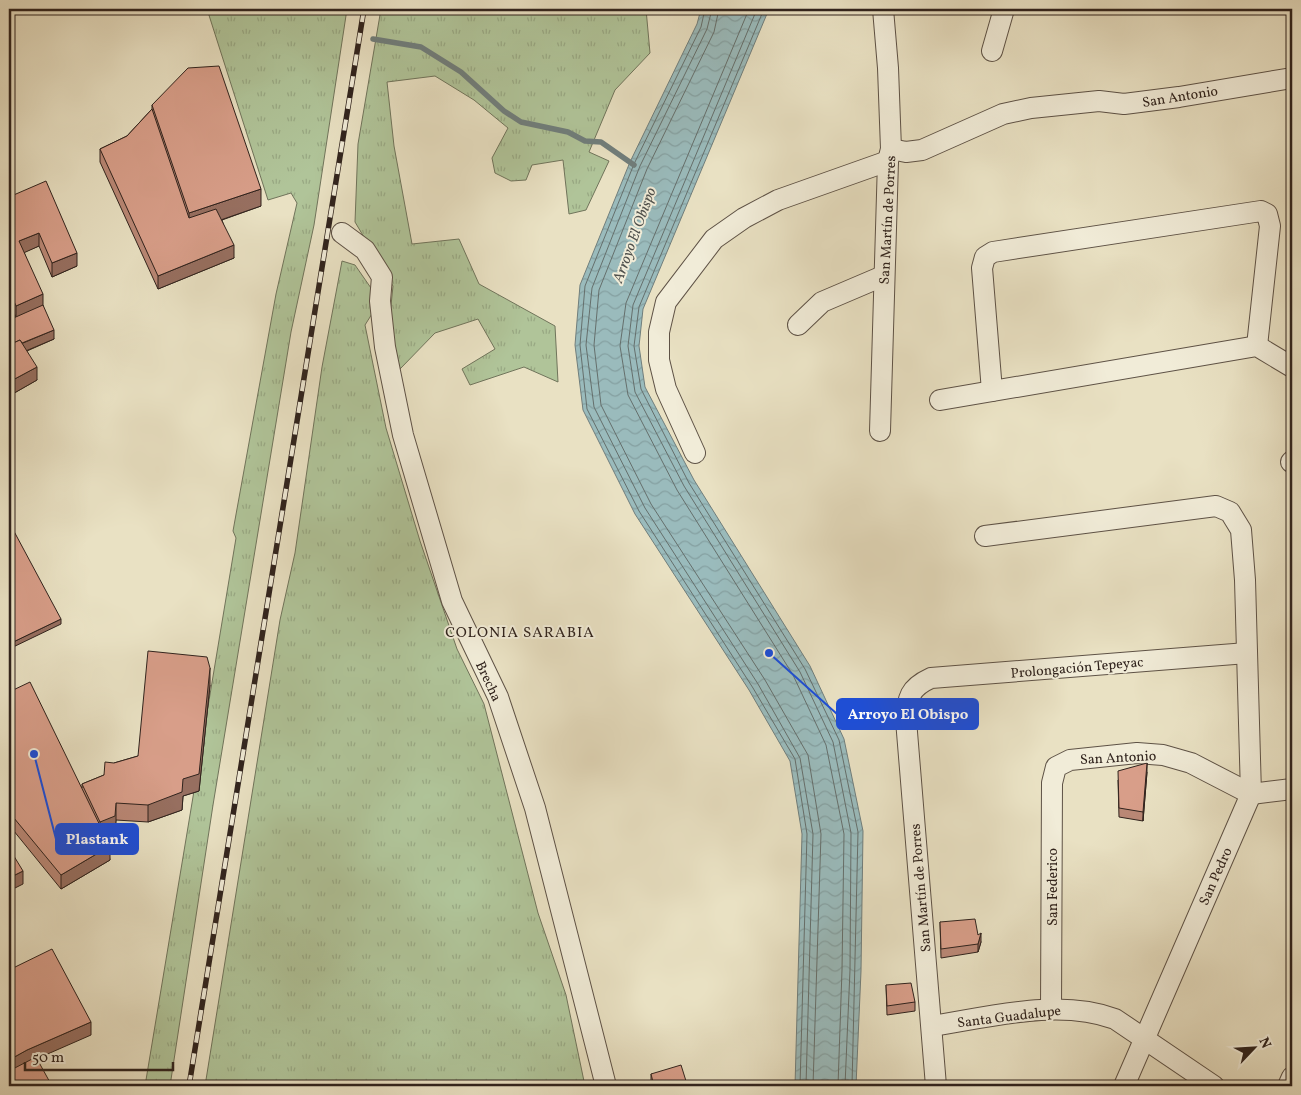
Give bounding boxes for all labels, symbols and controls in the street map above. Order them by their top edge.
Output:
street label: San Antonio [1141,82,1219,113]
street label: San Martín de Porres [876,155,901,285]
water label: Arroyo El Obispo [608,185,662,287]
district label: COLONIA SARABIA [445,623,595,644]
street label: Prolongación Tepeyac [1010,653,1144,684]
street label: Brecha [470,658,505,705]
callout: Arroyo El Obispo [837,699,978,729]
text: Arroyo El Obispo [848,705,969,726]
street label: San Antonio [1079,747,1157,770]
street label: San Martín de Porres [906,823,937,953]
callout: Plastank [56,824,138,854]
text: Plastank [66,830,128,851]
street label: San Pedro [1195,845,1238,909]
street label: San Federico [1044,848,1063,926]
street label: Santa Guadalupe [956,1002,1063,1033]
north arrow [1228,1022,1278,1072]
text: N [1254,1035,1275,1052]
scale bar [25,1040,172,1072]
text: 50 m [32,1048,64,1069]

